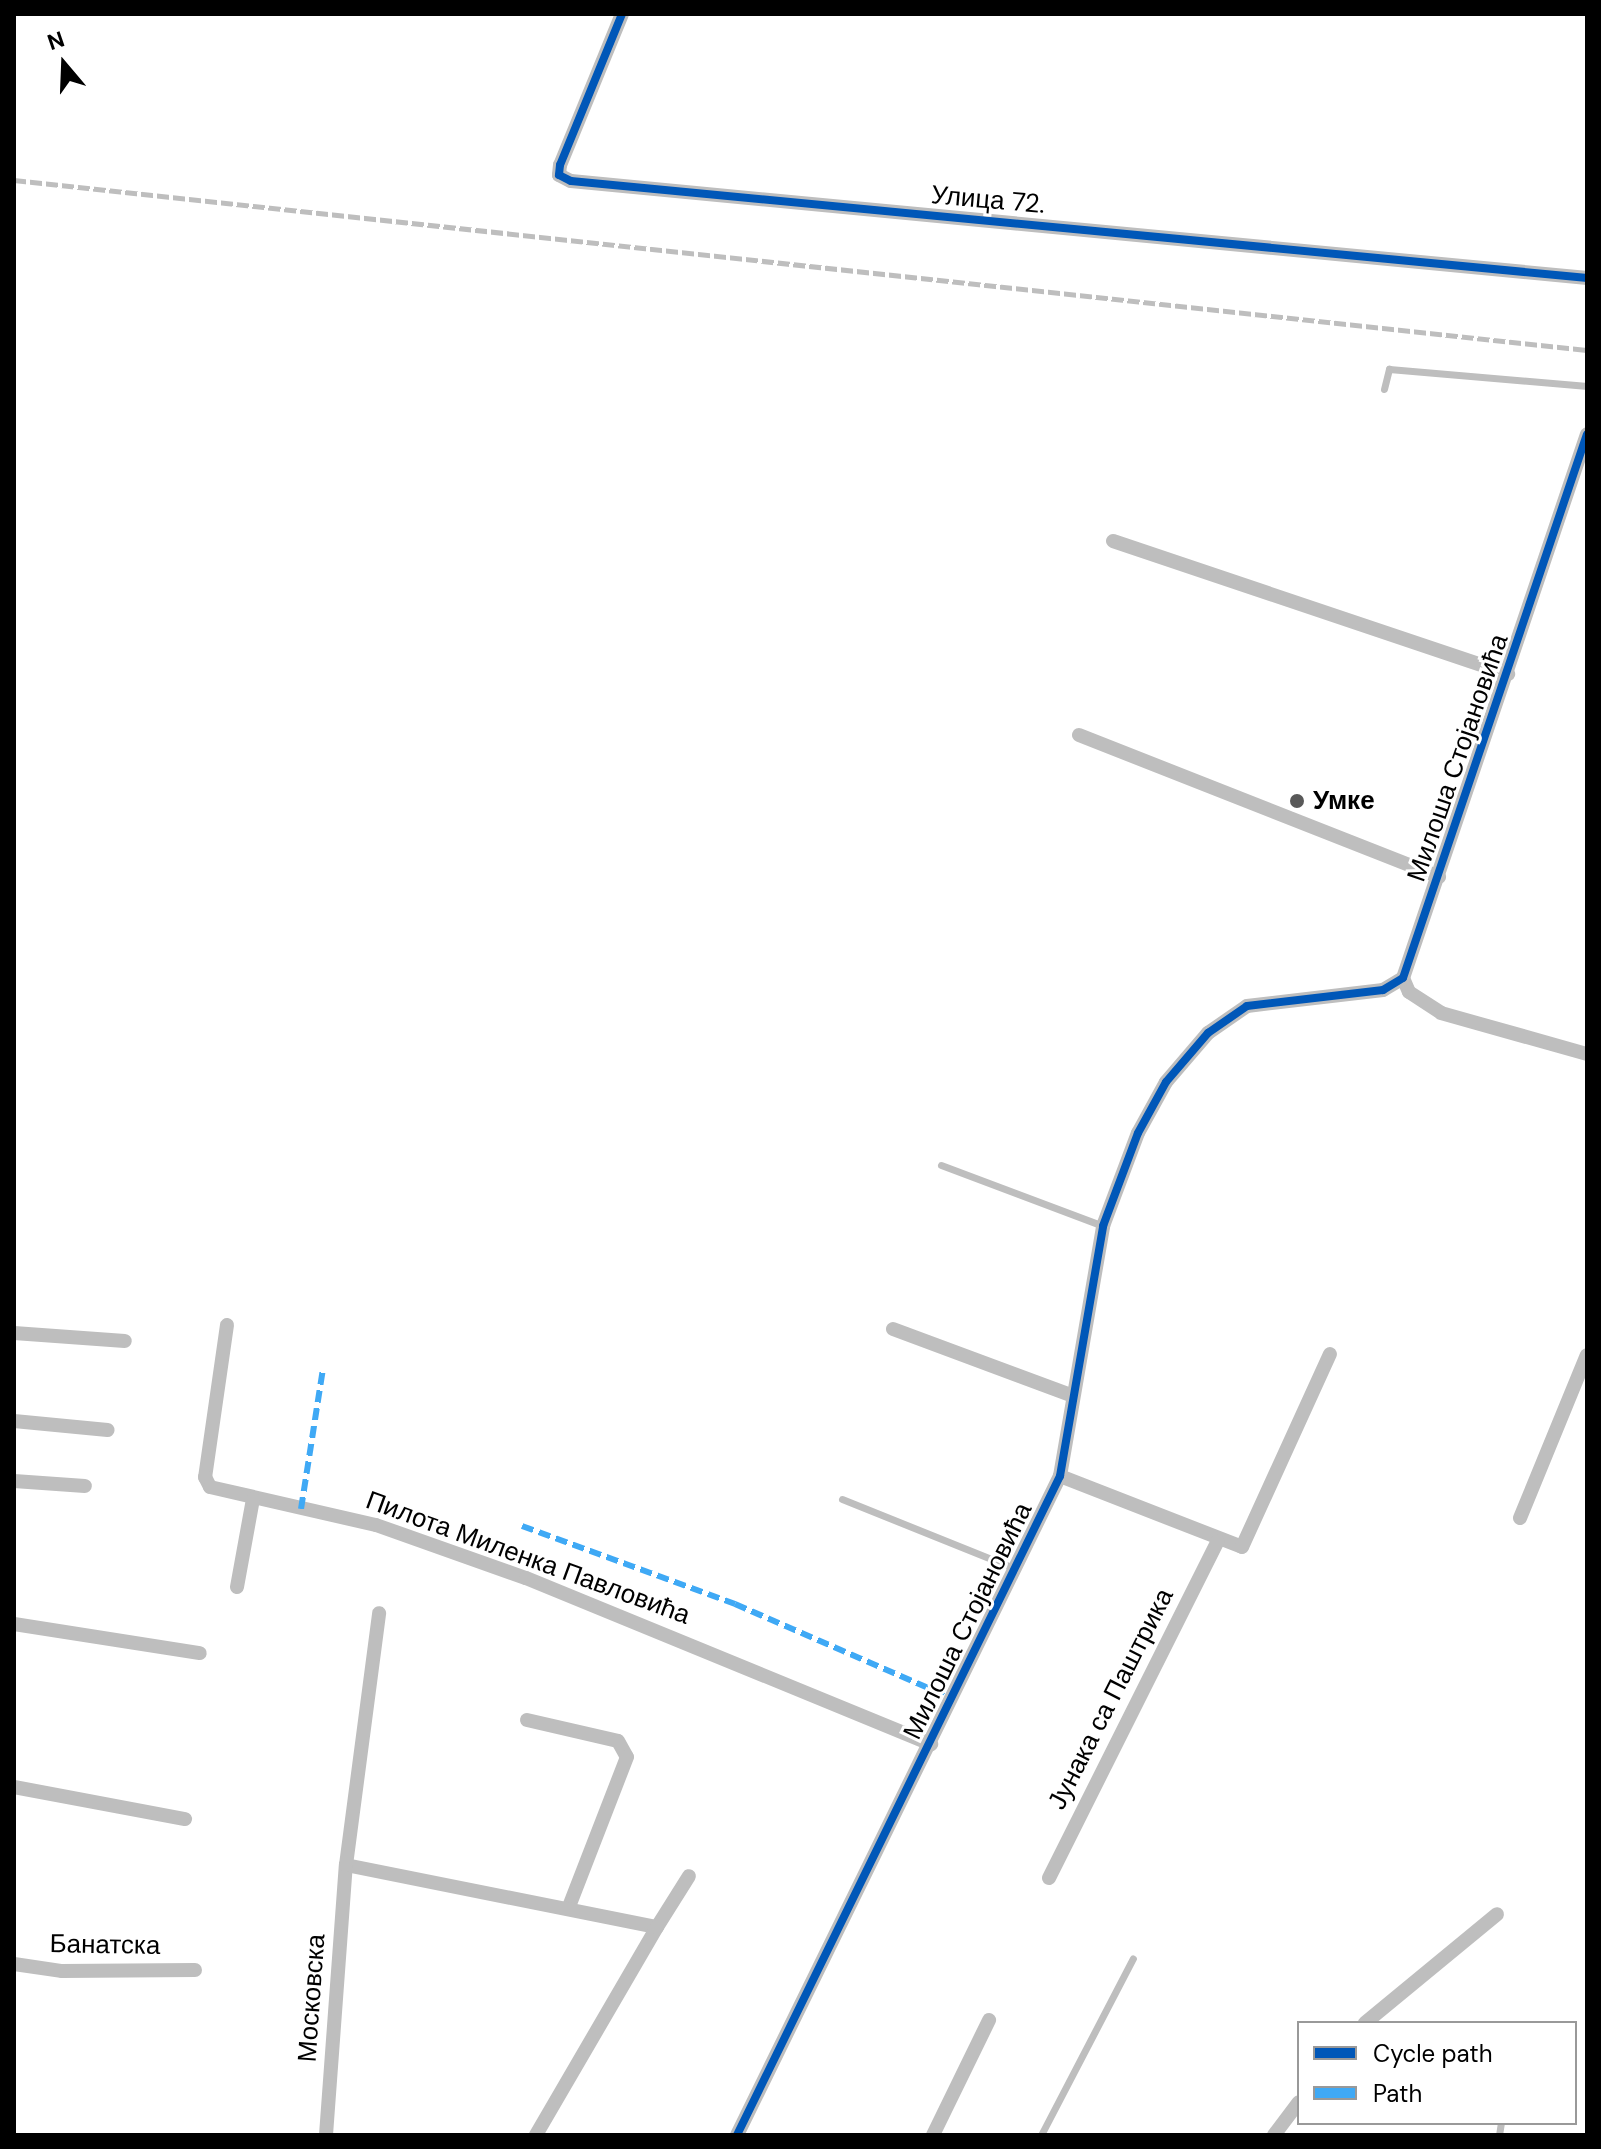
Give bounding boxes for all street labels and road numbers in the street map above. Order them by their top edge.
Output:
street label: Улица 72. [930,179,1046,221]
street label: Милоша Стојановића [1401,630,1515,886]
street label: Пилота Миленка Павловића [362,1485,694,1631]
street label: Милоша Стојановића [897,1498,1039,1744]
street label: Јунака са Паштрика [1042,1583,1180,1815]
street label: Банатска [49,1928,161,1962]
street label: Московска [292,1933,332,2063]

